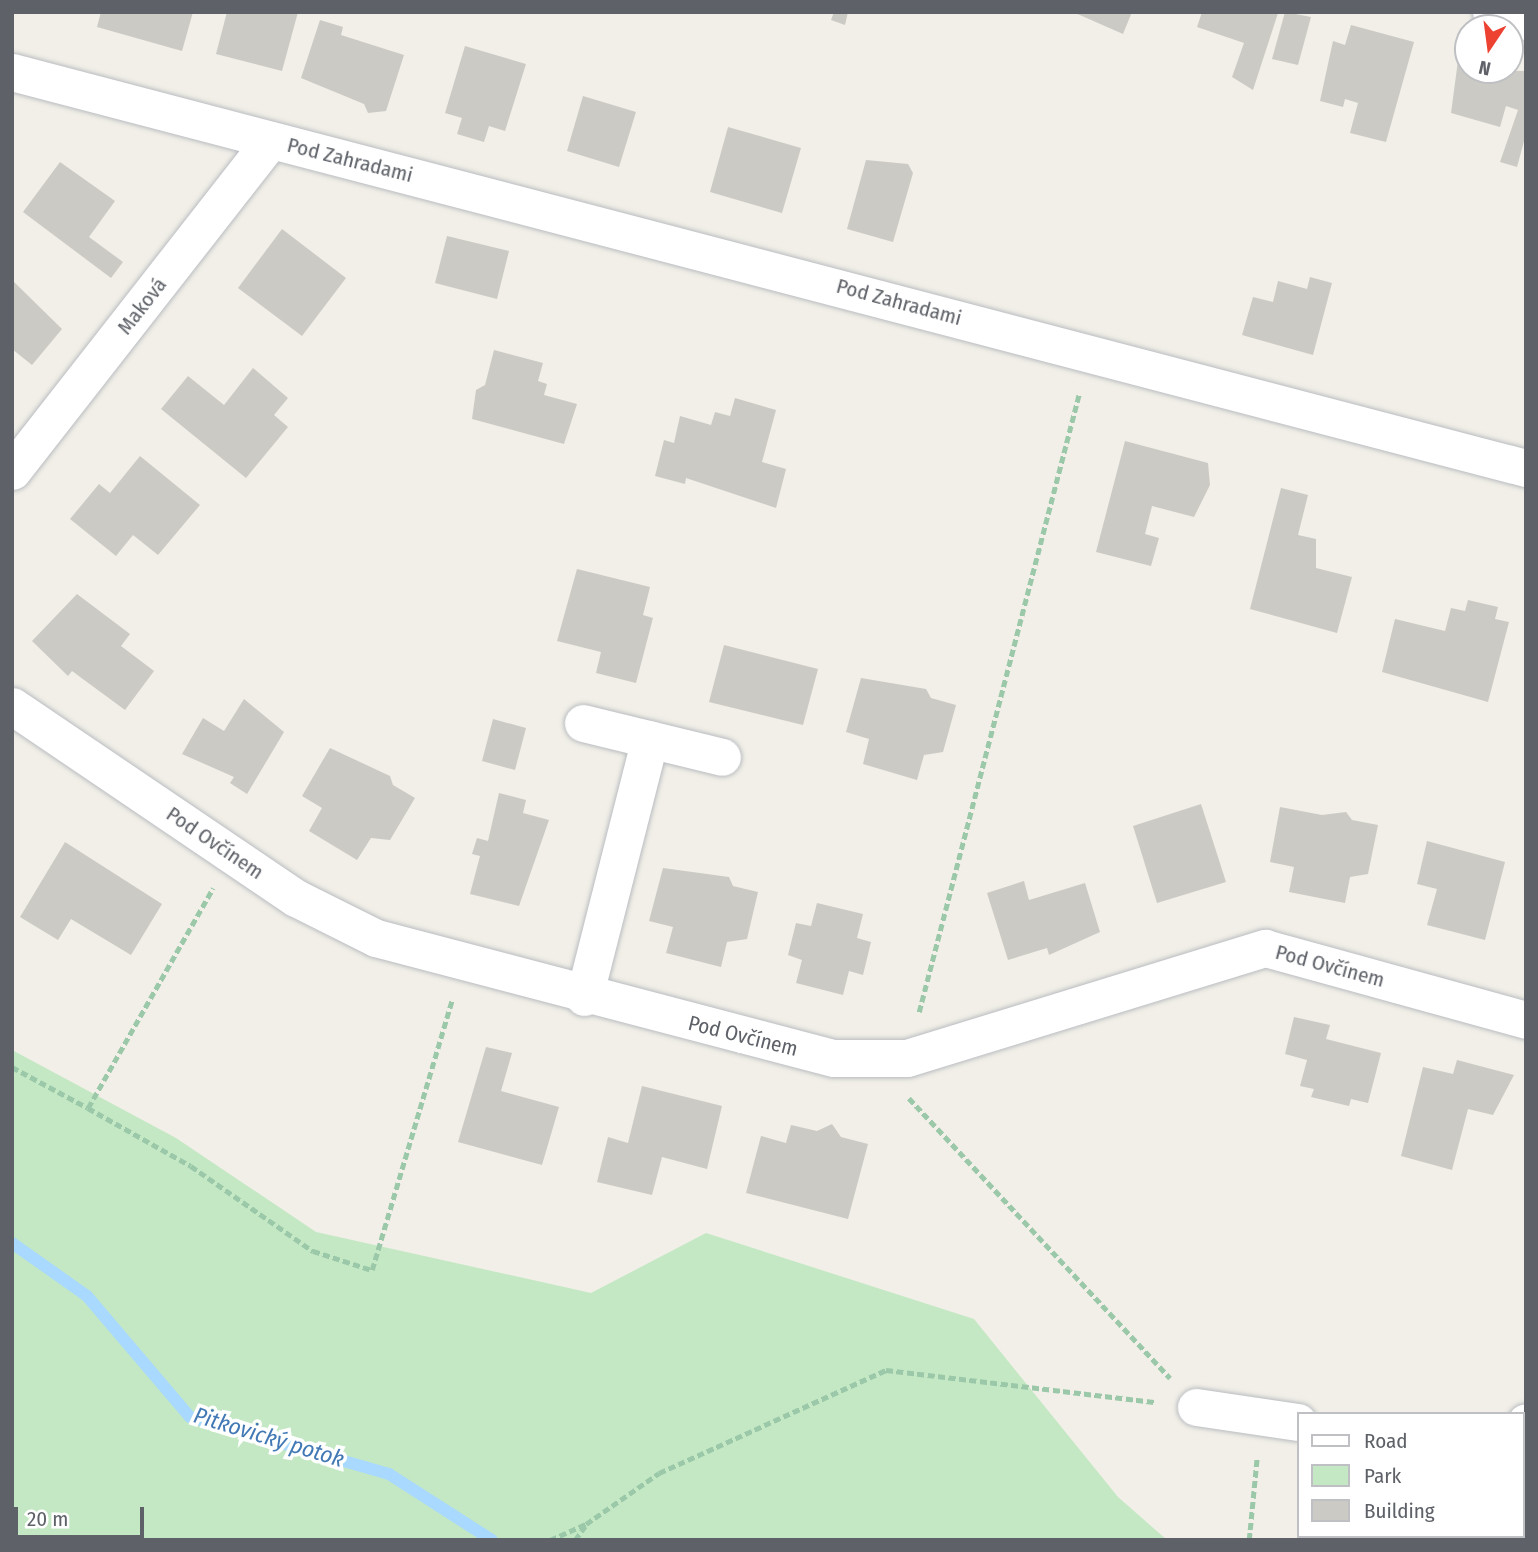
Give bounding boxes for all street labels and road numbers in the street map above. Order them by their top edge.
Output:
street label: Pod Zahradami [285,132,415,188]
street label: Maková [112,273,172,339]
street label: Pod Zahradami [834,273,964,331]
street label: Pod Ovčínem [162,801,268,885]
street label: Pod Ovčínem [1273,939,1387,993]
street label: Pod Ovčínem [686,1010,800,1062]

